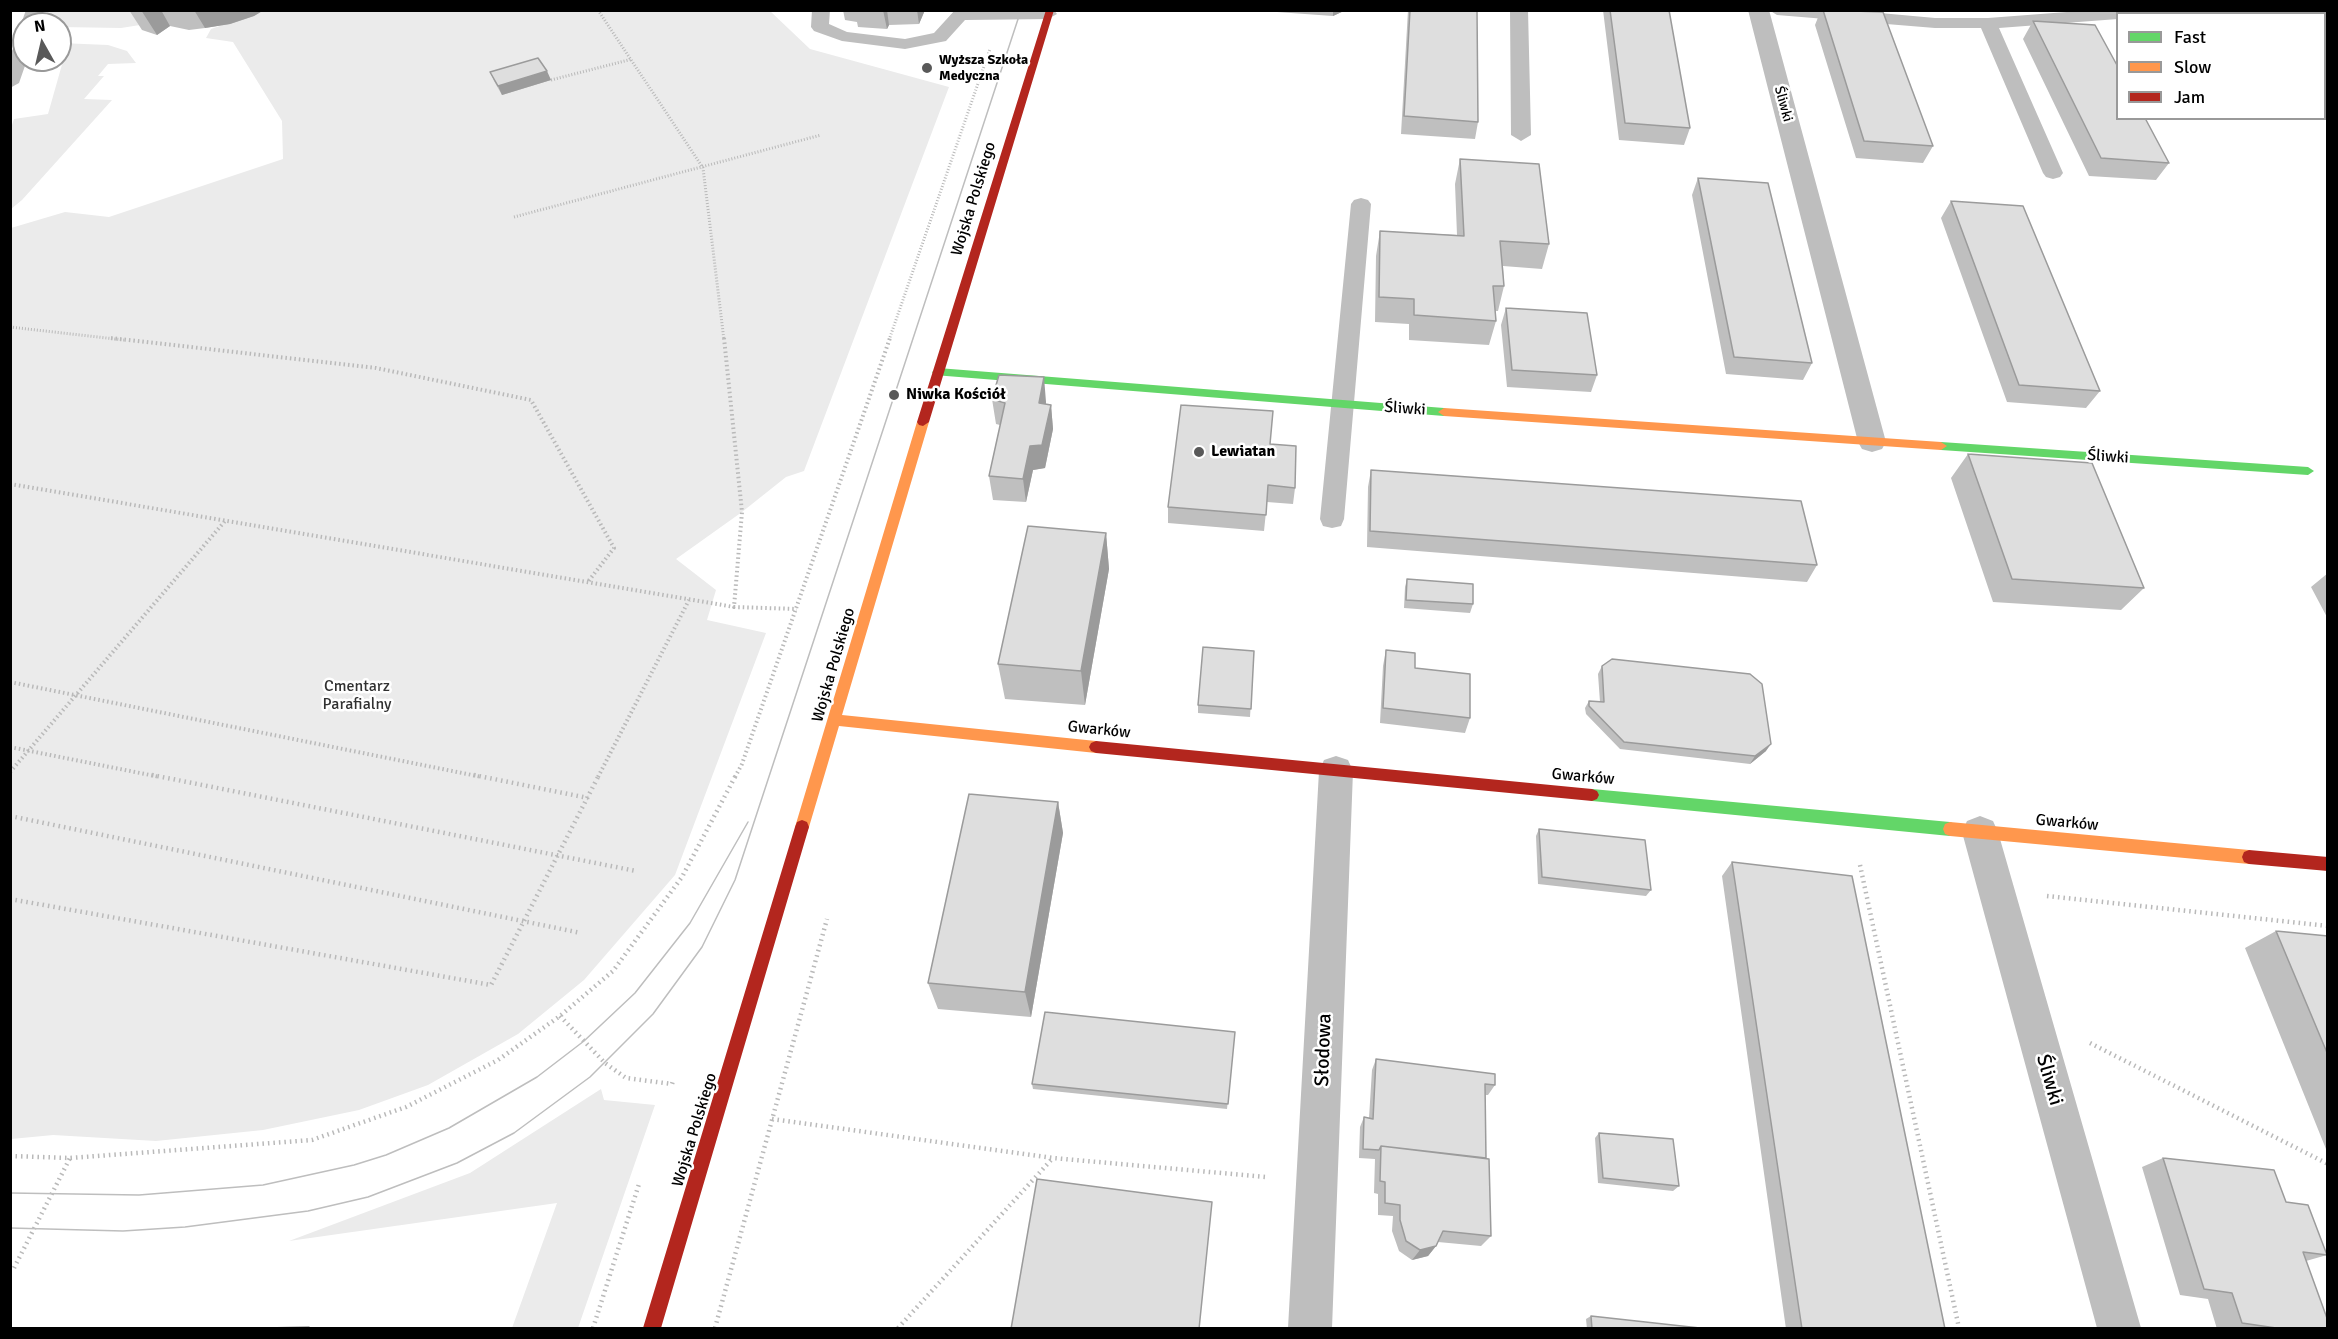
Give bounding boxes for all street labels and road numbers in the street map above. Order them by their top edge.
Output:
street label: Śliwki [1770,84,1796,124]
street label: Wojska Polskiego [948,140,1000,258]
street label: Śliwki [1384,398,1426,420]
street label: Śliwki [2087,446,2129,468]
street label: Wojska Polskiego [808,606,860,724]
street label: Gwarków [1067,717,1131,743]
street label: Gwarków [1551,765,1615,789]
street label: Gwarków [2035,811,2099,835]
street label: Słodowa [1311,1013,1337,1087]
street label: Śliwki [2030,1052,2068,1108]
street label: Wojska Polskiego [669,1071,721,1189]

